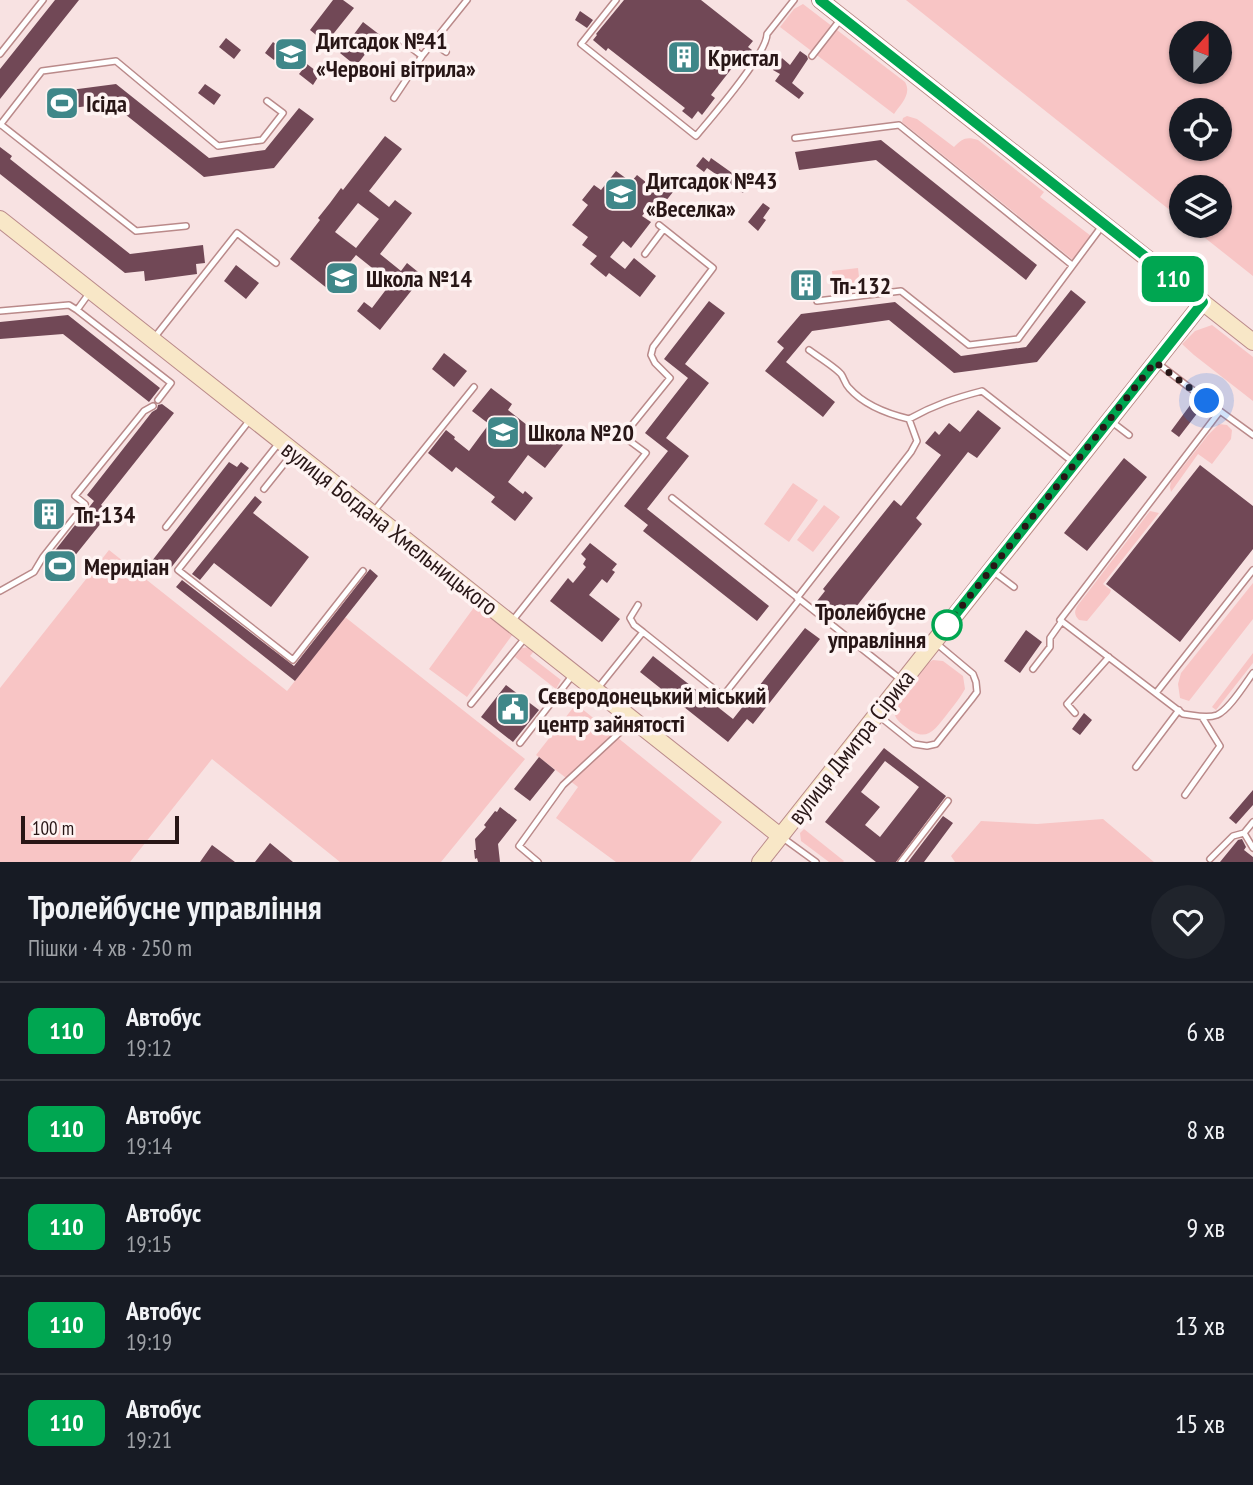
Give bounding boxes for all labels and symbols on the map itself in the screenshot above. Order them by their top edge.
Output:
north arrow [1169,21,1232,84]
place label: Дитсадок №41 «Червоні вітрила» [316,25,476,84]
school or university icon: Дитсадок №41 «Червоні вітрила» [272,35,310,73]
building icon: Кристал [665,38,703,76]
place label: Кристал [708,42,779,73]
sports icon: Ісіда [43,84,81,122]
place label: Ісіда [86,88,127,119]
place label: Дитсадок №43 «Веселка» [646,165,777,224]
school or university icon: Дитсадок №43 «Веселка» [602,175,640,213]
line badge: 110 [1133,256,1213,302]
school or university icon: Школа №14 [323,259,361,297]
place label: Школа №14 [366,263,472,294]
building icon: Тп-132 [787,266,825,304]
place label: Тп-132 [830,270,891,301]
your location [1189,383,1224,418]
school or university icon: Школа №20 [484,413,522,451]
place label: Школа №20 [528,417,634,448]
street label: вулиця Богдана Хмельницького [276,434,504,622]
building icon: Тп-134 [30,495,68,533]
place label: Тп-134 [74,499,136,530]
sports icon: Меридіан [41,547,79,585]
place label: Меридіан [84,551,169,582]
place label: Тролейбусне управління [815,596,926,655]
marker: Тролейбусне управління [932,610,962,640]
street label: вулиця Дмитра Сірика [781,663,921,831]
place label: Сєвєродонецький міський центр зайнятості [538,680,766,739]
public building icon: Сєвєродонецький міський центр зайнятості [494,690,532,728]
scale bar [21,813,178,845]

